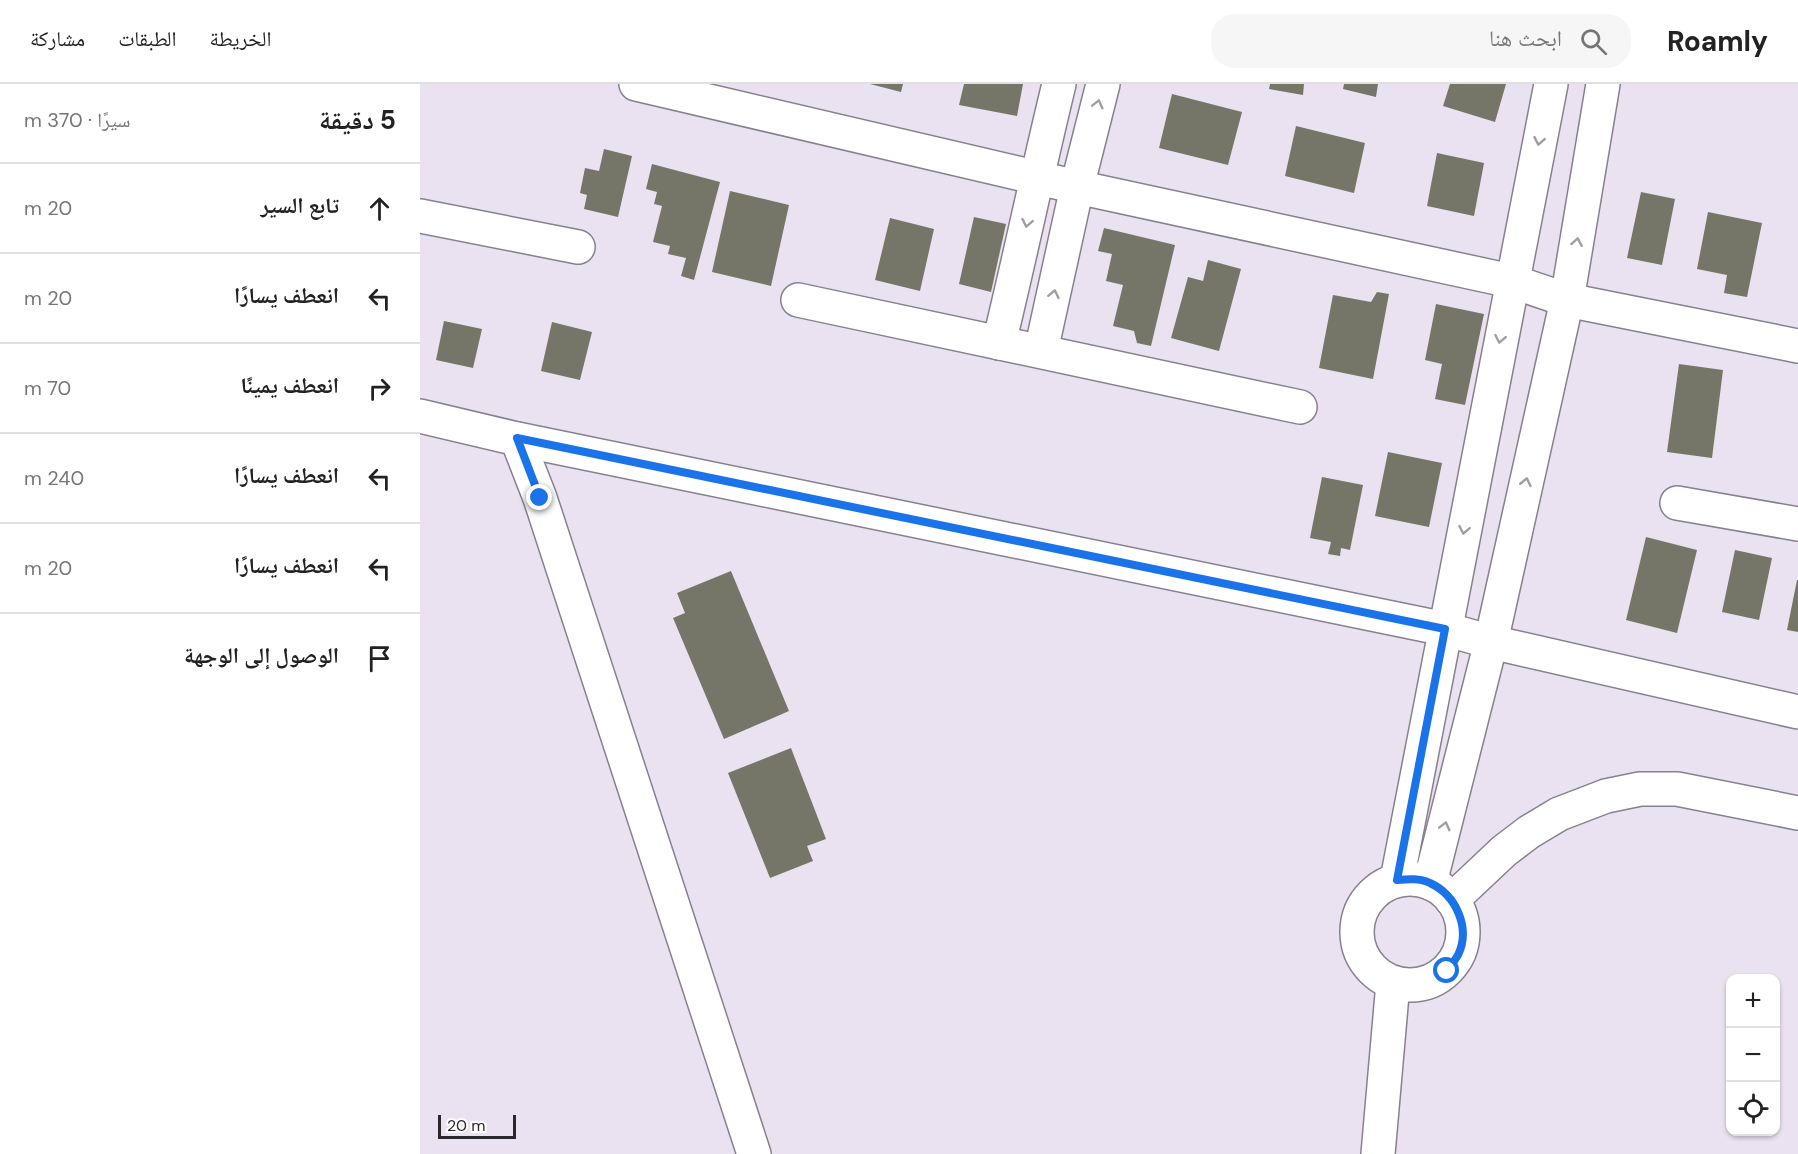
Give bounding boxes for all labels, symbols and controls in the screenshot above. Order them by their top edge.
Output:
search box [1211,14,1631,68]
text: Roamly [1667,23,1768,60]
text: ابحث هنا [1489,24,1562,53]
text: مشاركة [30,25,85,53]
text: الطبقات [118,25,177,53]
text: الخريطة [210,25,271,53]
icon: search [1577,25,1610,58]
one-way arrow [1090,99,1103,109]
text: 5 دقيقة [319,103,396,137]
text: سيرًا · 370 m [24,107,131,133]
one-way arrow [1533,136,1546,146]
text: تابع السير [260,191,339,220]
icon: ahead [363,192,396,225]
text: 20 m [24,195,72,221]
one-way arrow [1021,218,1034,228]
one-way arrow [1570,237,1582,247]
text: انعطف يسارًا [234,281,339,310]
icon: left [363,282,396,315]
text: 20 m [24,285,72,311]
one-way arrow [1046,289,1059,299]
one-way arrow [1494,333,1507,343]
text: انعطف يمينًا [241,371,339,400]
icon: right [363,372,396,405]
text: 70 m [24,375,71,401]
text: انعطف يسارًا [234,461,339,490]
icon: left [363,462,396,495]
text: 240 m [24,465,84,491]
one-way arrow [1519,477,1532,487]
route end [526,484,552,510]
one-way arrow [1458,525,1471,535]
text: انعطف يسارًا [234,551,339,580]
icon: left [363,552,396,585]
text: 20 m [24,555,72,581]
text: الوصول إلى الوجهة [184,641,339,670]
icon: arrive [363,642,396,675]
one-way arrow [1437,821,1450,831]
route start [1433,957,1459,983]
map controls [1726,974,1780,1136]
button: + [1726,974,1780,1028]
button: − [1726,1028,1780,1082]
button: locate [1726,1082,1780,1136]
scale bar [438,1112,516,1140]
text: 20 m [447,1115,486,1136]

